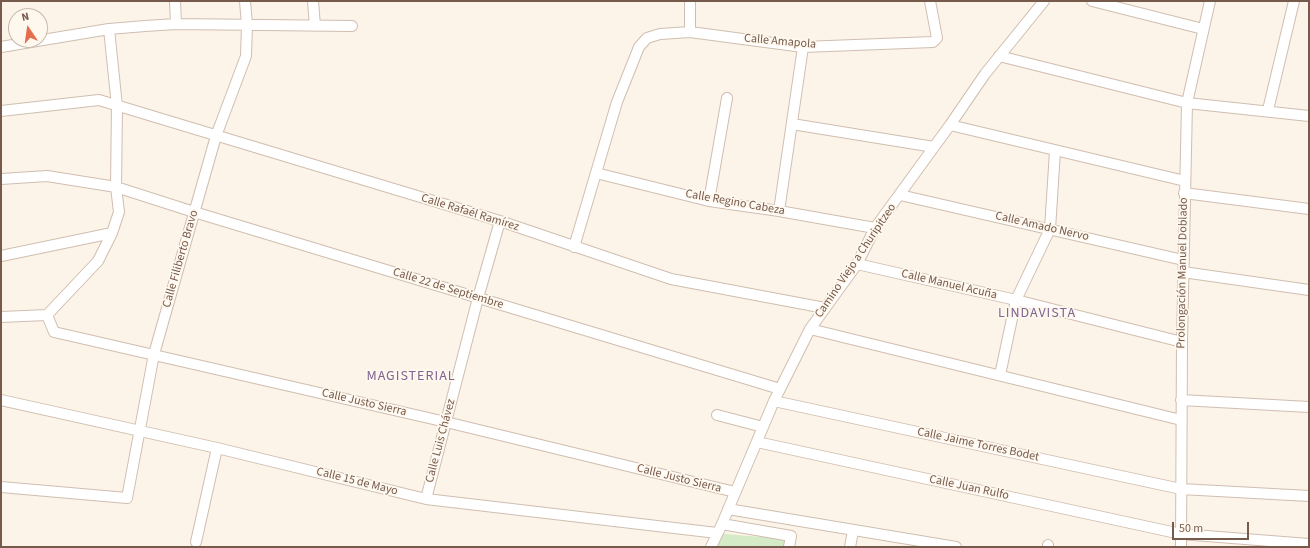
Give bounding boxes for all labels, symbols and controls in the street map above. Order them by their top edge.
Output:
north arrow [8,8,48,48]
text: N [20,9,31,25]
street label: Calle Amapola [743,32,817,52]
street label: Calle Regino Cabeza [684,187,786,219]
street label: Calle Rafaél Ramírez [419,191,521,235]
street label: Prolongación Manuel Doblado [1174,197,1192,349]
street label: Camino Viejo a Churipitzeo [812,201,900,321]
street label: Calle Filiberto Bravo [160,209,202,309]
street label: Calle Amado Nervo [994,209,1090,245]
street label: Calle 22 de Septiembre [391,265,505,313]
street label: Calle Manuel Acuña [900,267,998,303]
district label: LINDAVISTA [998,306,1076,322]
district label: MAGISTERIAL [366,369,456,385]
street label: Calle Justo Sierra [320,386,408,420]
street label: Calle Luis Chávez [423,398,459,484]
street label: Calle Jaime Torres Bodet [916,425,1040,465]
street label: Calle Justo Sierra [635,462,723,496]
street label: Calle 15 de Mayo [315,465,399,499]
street label: Calle Juan Rulfo [928,473,1010,503]
scale bar [1174,514,1251,540]
text: 50 m [1179,520,1203,537]

